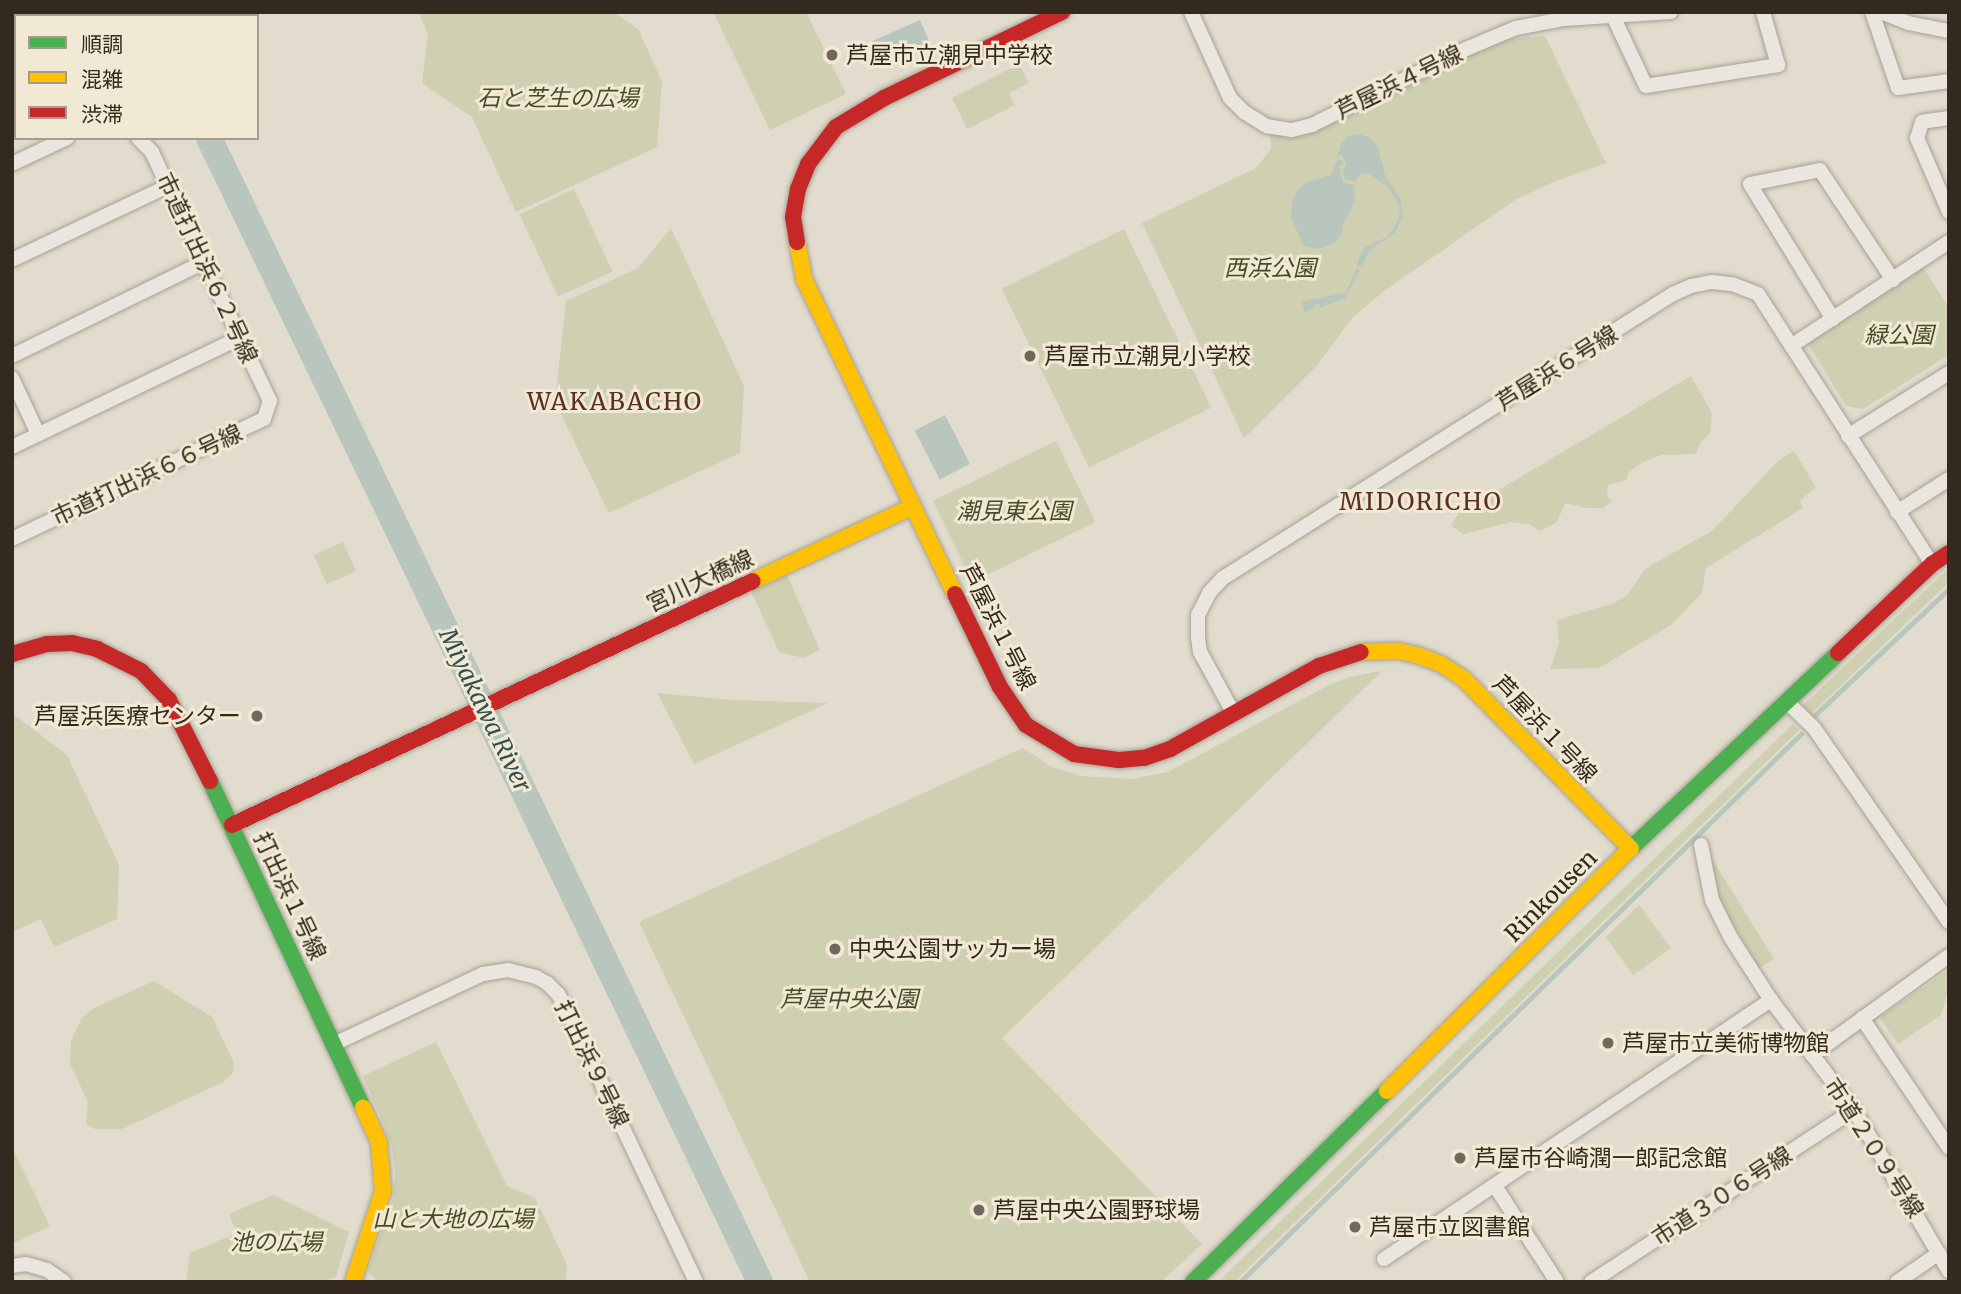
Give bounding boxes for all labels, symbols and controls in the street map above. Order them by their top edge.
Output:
legend [14,14,259,140]
text: 順調 [81,31,123,58]
street label: 芦屋浜４号線 [1331,39,1467,125]
place label: 芦屋市立潮見中学校 [846,41,1053,69]
marker: 芦屋市立潮見中学校 [824,47,840,63]
text: 混雑 [81,66,123,93]
park label: 石と芝生の広場 [478,84,638,112]
text: 渋滞 [81,101,123,128]
street label: 市道打出浜６２号線 [151,168,263,368]
park label: 西浜公園 [1224,254,1316,282]
street label: 芦屋浜６号線 [1491,320,1623,416]
park label: 緑公園 [1865,321,1933,349]
place label: 芦屋市立潮見小学校 [1044,342,1251,370]
marker: 芦屋市立潮見小学校 [1022,348,1038,364]
district label: WAKABACHO [528,388,702,416]
street label: 市道打出浜６６号線 [47,419,247,531]
district label: MIDORICHO [1340,488,1502,516]
park label: 潮見東公園 [957,497,1071,525]
street label: 宮川大橋線 [642,544,758,618]
street label: 芦屋浜１号線 [954,559,1042,695]
water label: Miyakawa River [433,624,537,796]
street label: 芦屋浜１号線 [1487,670,1603,788]
place label: 芦屋浜医療センター [34,702,241,730]
marker: 芦屋浜医療センター [247,706,267,726]
street label: 打出浜１号線 [248,828,332,964]
street label: Rinkousen [1499,844,1603,948]
place label: 中央公園サッカー場 [849,935,1056,963]
marker: 中央公園サッカー場 [827,941,843,957]
park label: 芦屋中央公園 [780,985,918,1013]
street label: 打出浜９号線 [549,996,635,1132]
place label: 芦屋市立美術博物館 [1622,1029,1829,1057]
marker: 芦屋市立美術博物館 [1600,1035,1616,1051]
street label: 市道２０９号線 [1819,1073,1929,1223]
street label: 市道３０６号線 [1647,1141,1797,1251]
place label: 芦屋市谷崎潤一郎記念館 [1474,1144,1727,1172]
marker: 芦屋市谷崎潤一郎記念館 [1452,1150,1468,1166]
place label: 芦屋中央公園野球場 [993,1196,1200,1224]
marker: 芦屋中央公園野球場 [971,1202,987,1218]
park label: 山と大地の広場 [373,1205,533,1233]
place label: 芦屋市立図書館 [1369,1213,1530,1241]
marker: 芦屋市立図書館 [1347,1219,1363,1235]
park label: 池の広場 [230,1228,322,1256]

